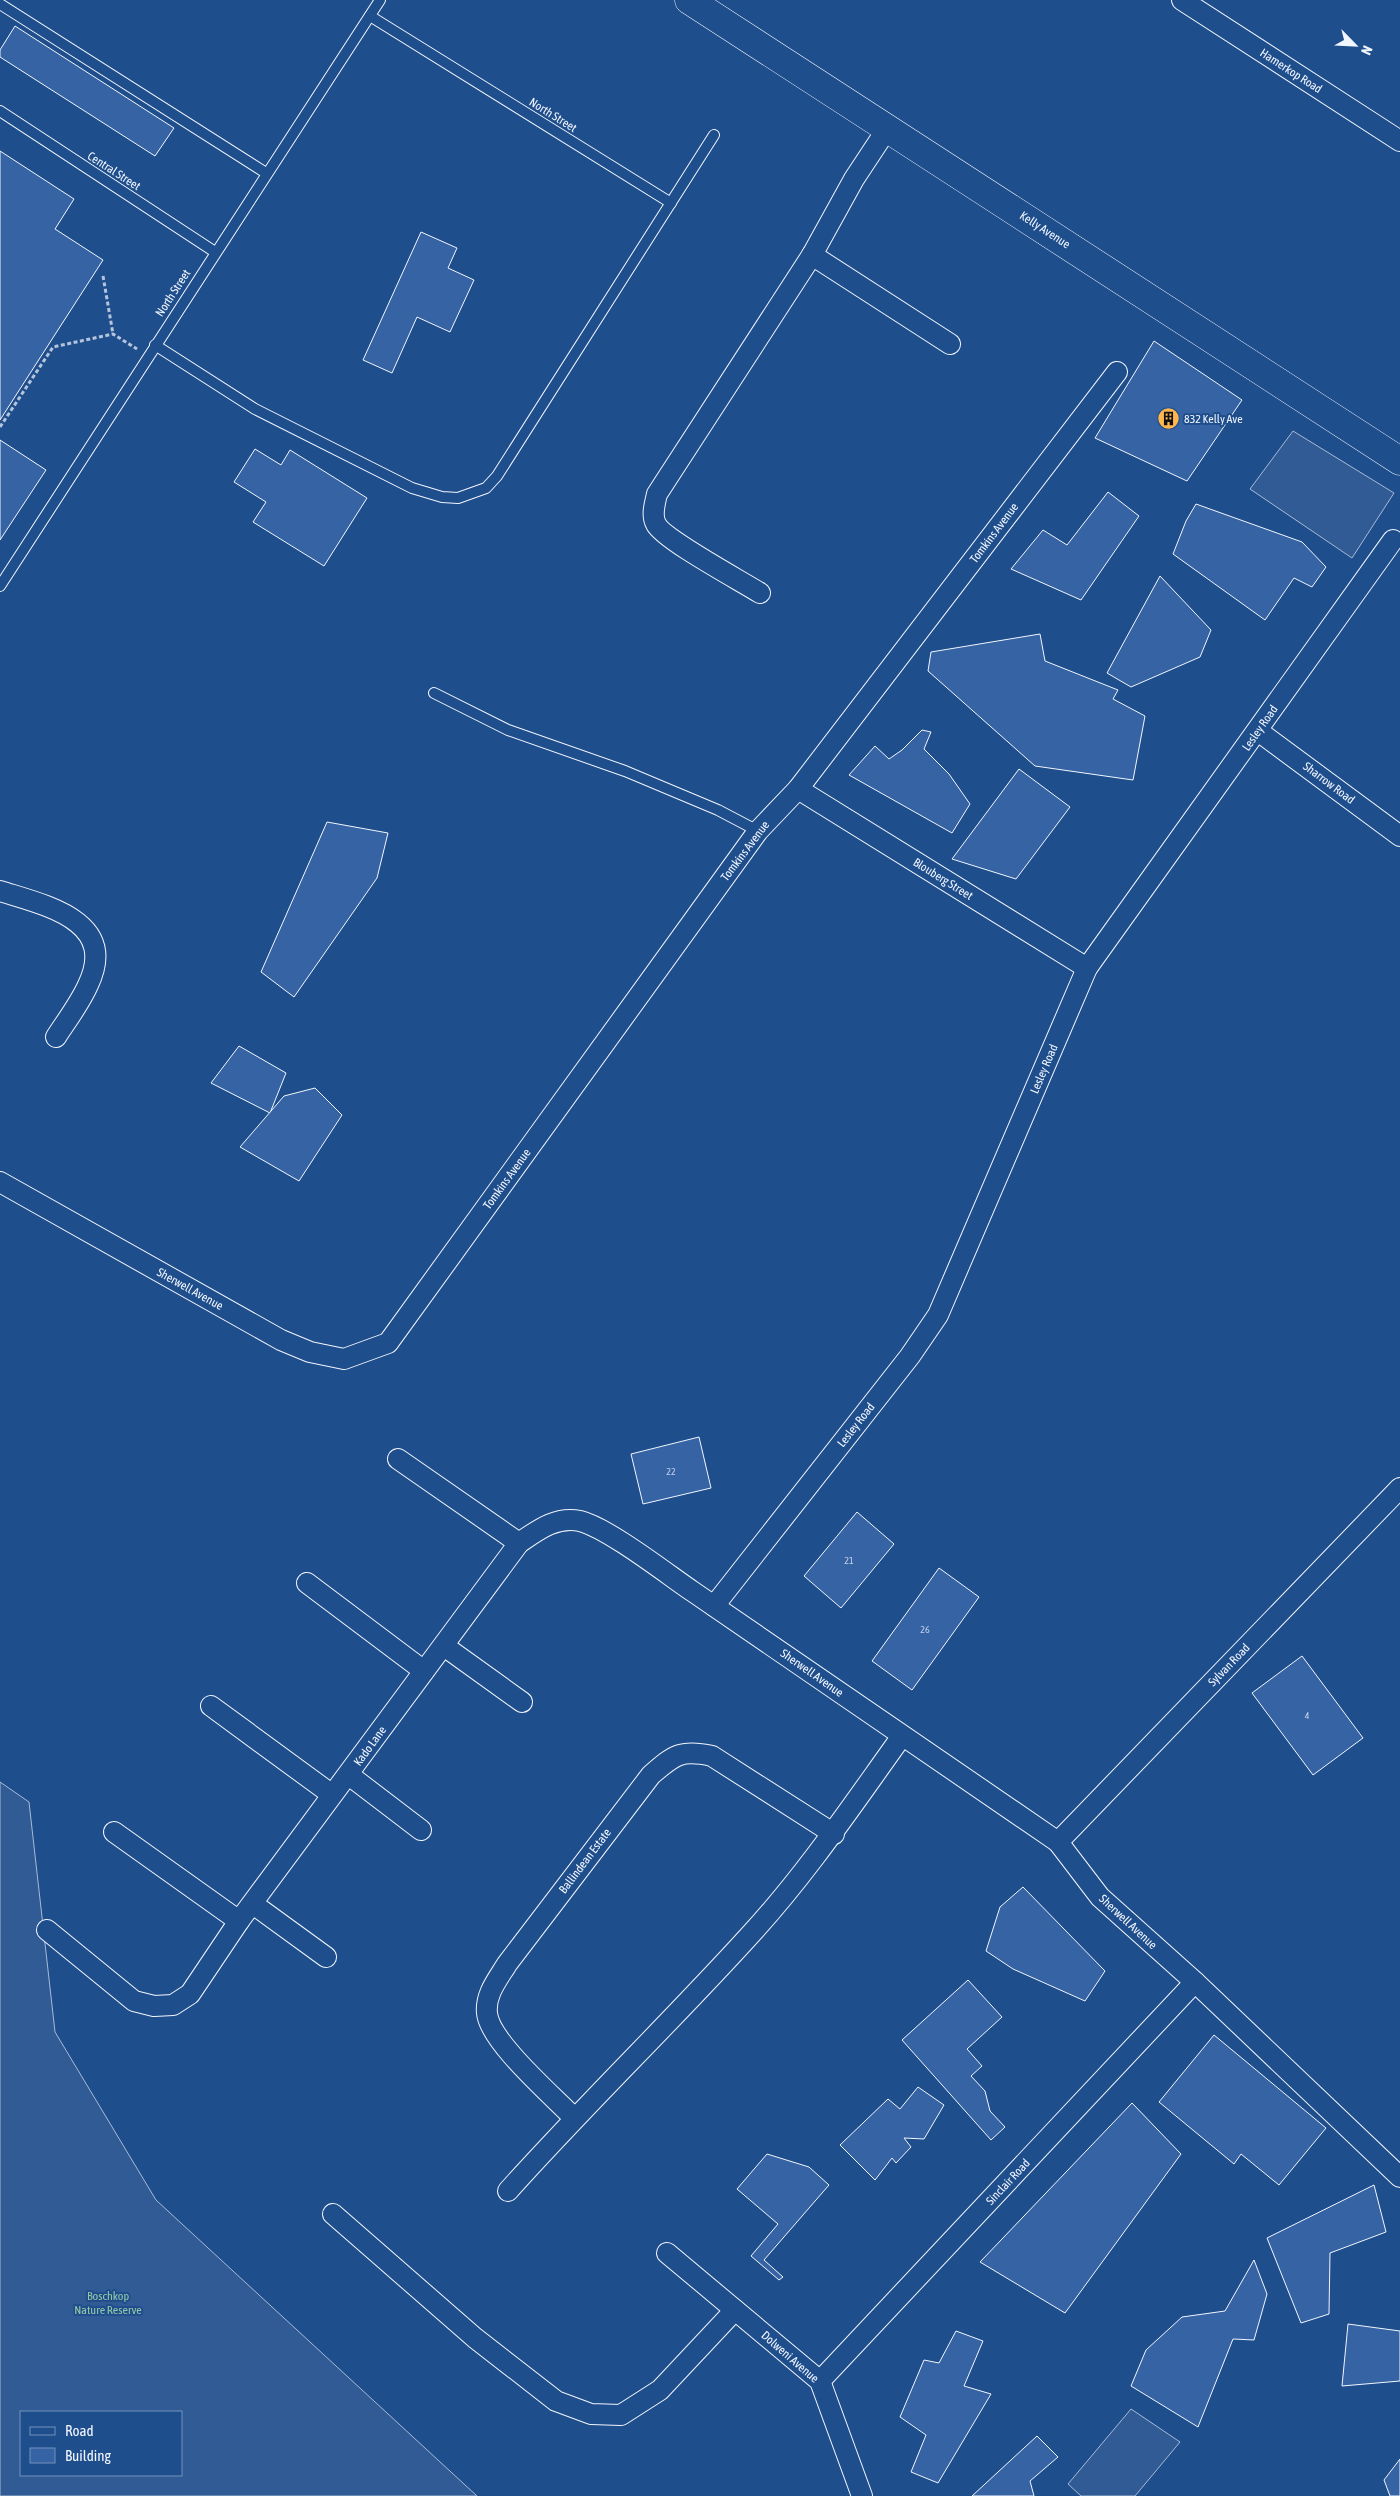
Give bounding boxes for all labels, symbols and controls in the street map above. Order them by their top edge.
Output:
north arrow [1330,20,1380,70]
text: N [1358,43,1376,57]
street label: Hamerkop Road [1257,46,1325,96]
street label: North Street [527,95,580,135]
street label: Central Street [85,149,143,194]
street label: Kelly Avenue [1017,209,1073,251]
street label: North Street [153,266,194,319]
building icon: 832 Kelly Ave [1156,407,1180,431]
place label: 832 Kelly Ave [1184,412,1243,426]
street label: Tomkins Avenue [967,500,1021,566]
street label: Lesley Road [1239,703,1281,753]
street label: Sharrow Road [1301,759,1357,807]
street label: Tomkins Avenue [718,818,772,884]
street label: Blouberg Street [911,855,976,903]
street label: Lesley Road [1027,1042,1061,1096]
street label: Tomkins Avenue [480,1146,534,1212]
street label: Sherwell Avenue [154,1265,226,1313]
street label: Lesley Road [834,1400,878,1450]
house number: 22 [666,1466,676,1477]
house number: 21 [844,1555,854,1566]
house number: 26 [920,1624,930,1635]
street label: Sylvan Road [1205,1641,1253,1689]
street label: Sherwell Avenue [778,1646,846,1700]
house number: 4 [1305,1710,1310,1721]
street label: Kado Lane [351,1723,389,1769]
street label: Ballindean Estate [556,1826,614,1896]
street label: Sherwell Avenue [1096,1892,1160,1952]
street label: Sinclair Road [983,2156,1033,2208]
park label: Boschkop Nature Reserve [74,2289,142,2317]
street label: Dolweni Avenue [758,2328,822,2386]
legend [20,2411,182,2476]
text: Road [65,2422,94,2439]
text: Building [65,2447,111,2464]

